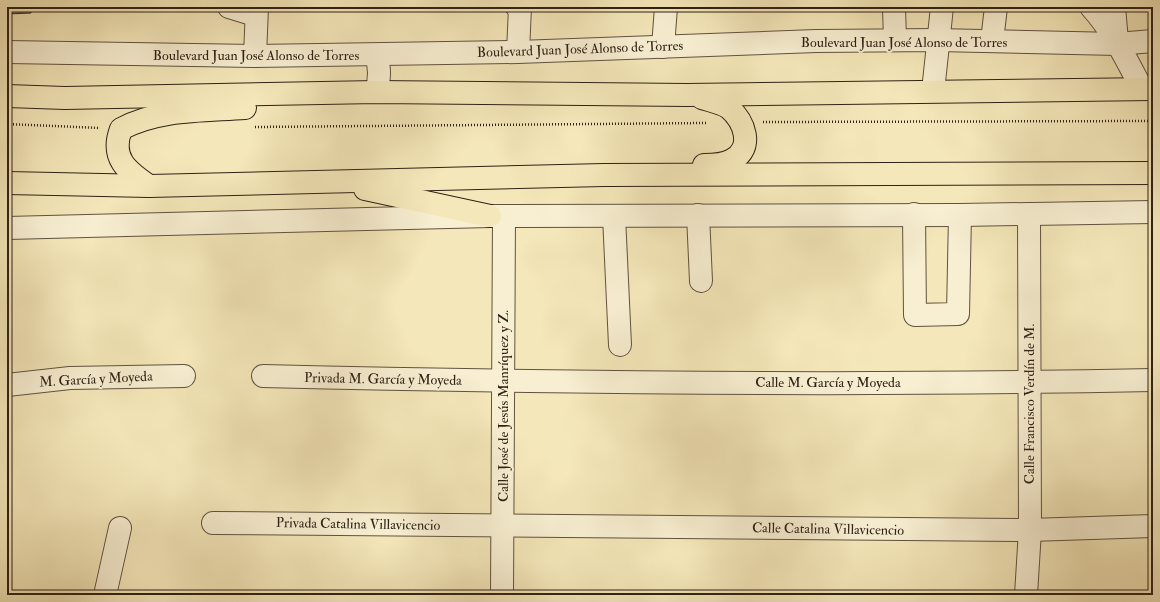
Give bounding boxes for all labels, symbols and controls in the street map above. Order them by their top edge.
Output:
street label: Boulevard Juan José Alonso de Torres [801,34,1007,51]
street label: Boulevard Juan José Alonso de Torres [477,37,684,61]
street label: Boulevard Juan José Alonso de Torres [153,47,359,64]
street label: Calle José de Jesús Manríquez y Z. [495,310,513,502]
street label: Calle Francisco Verdín de M. [1021,324,1038,484]
street label: M. García y Moyeda [39,368,153,391]
street label: Privada M. García y Moyeda [304,369,462,390]
street label: Calle M. García y Moyeda [755,374,901,392]
street label: Privada Catalina Villavicencio [276,514,441,534]
street label: Calle Catalina Villavicencio [752,519,904,539]

